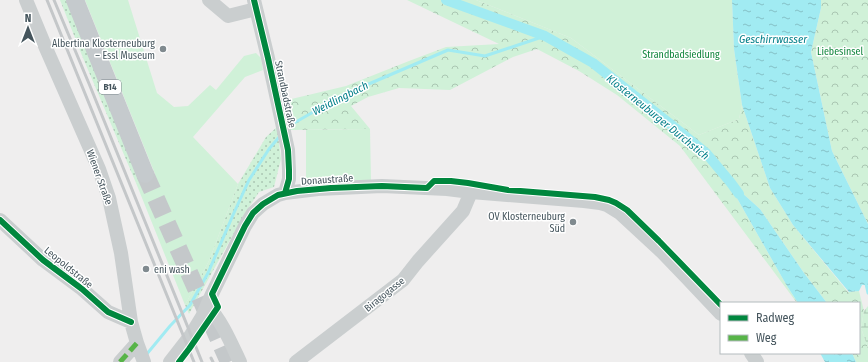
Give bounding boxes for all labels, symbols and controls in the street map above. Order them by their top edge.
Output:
north arrow [8,8,48,48]
text: N [25,12,31,25]
water label: Geschirrwasser [739,33,808,46]
place label: Albertina Klosterneuburg – Essl Museum [52,38,155,62]
marker: Albertina Klosterneuburg – Essl Museum [158,44,168,54]
park label: Liebesinsel [817,46,863,58]
park label: Strandbadsiedlung [642,49,720,61]
street label: Strandbadstraße [272,60,298,129]
water label: Klosterneuburger Durchstich [604,72,712,163]
water label: Weidlingbach [310,79,371,118]
road number: B14 [99,80,121,94]
street label: Wiener Straße [84,148,115,207]
street label: Donaustraße [301,172,354,188]
place label: OV Klosterneuburg Süd [488,211,565,235]
marker: OV Klosterneuburg Süd [568,217,578,227]
street label: Leopoldstraße [42,245,95,291]
marker: eni wash [141,264,151,274]
place label: eni wash [154,264,190,276]
street label: Biragogasse [362,275,407,315]
legend [720,302,860,354]
text: Radweg [756,311,795,325]
text: Weg [756,331,777,345]

